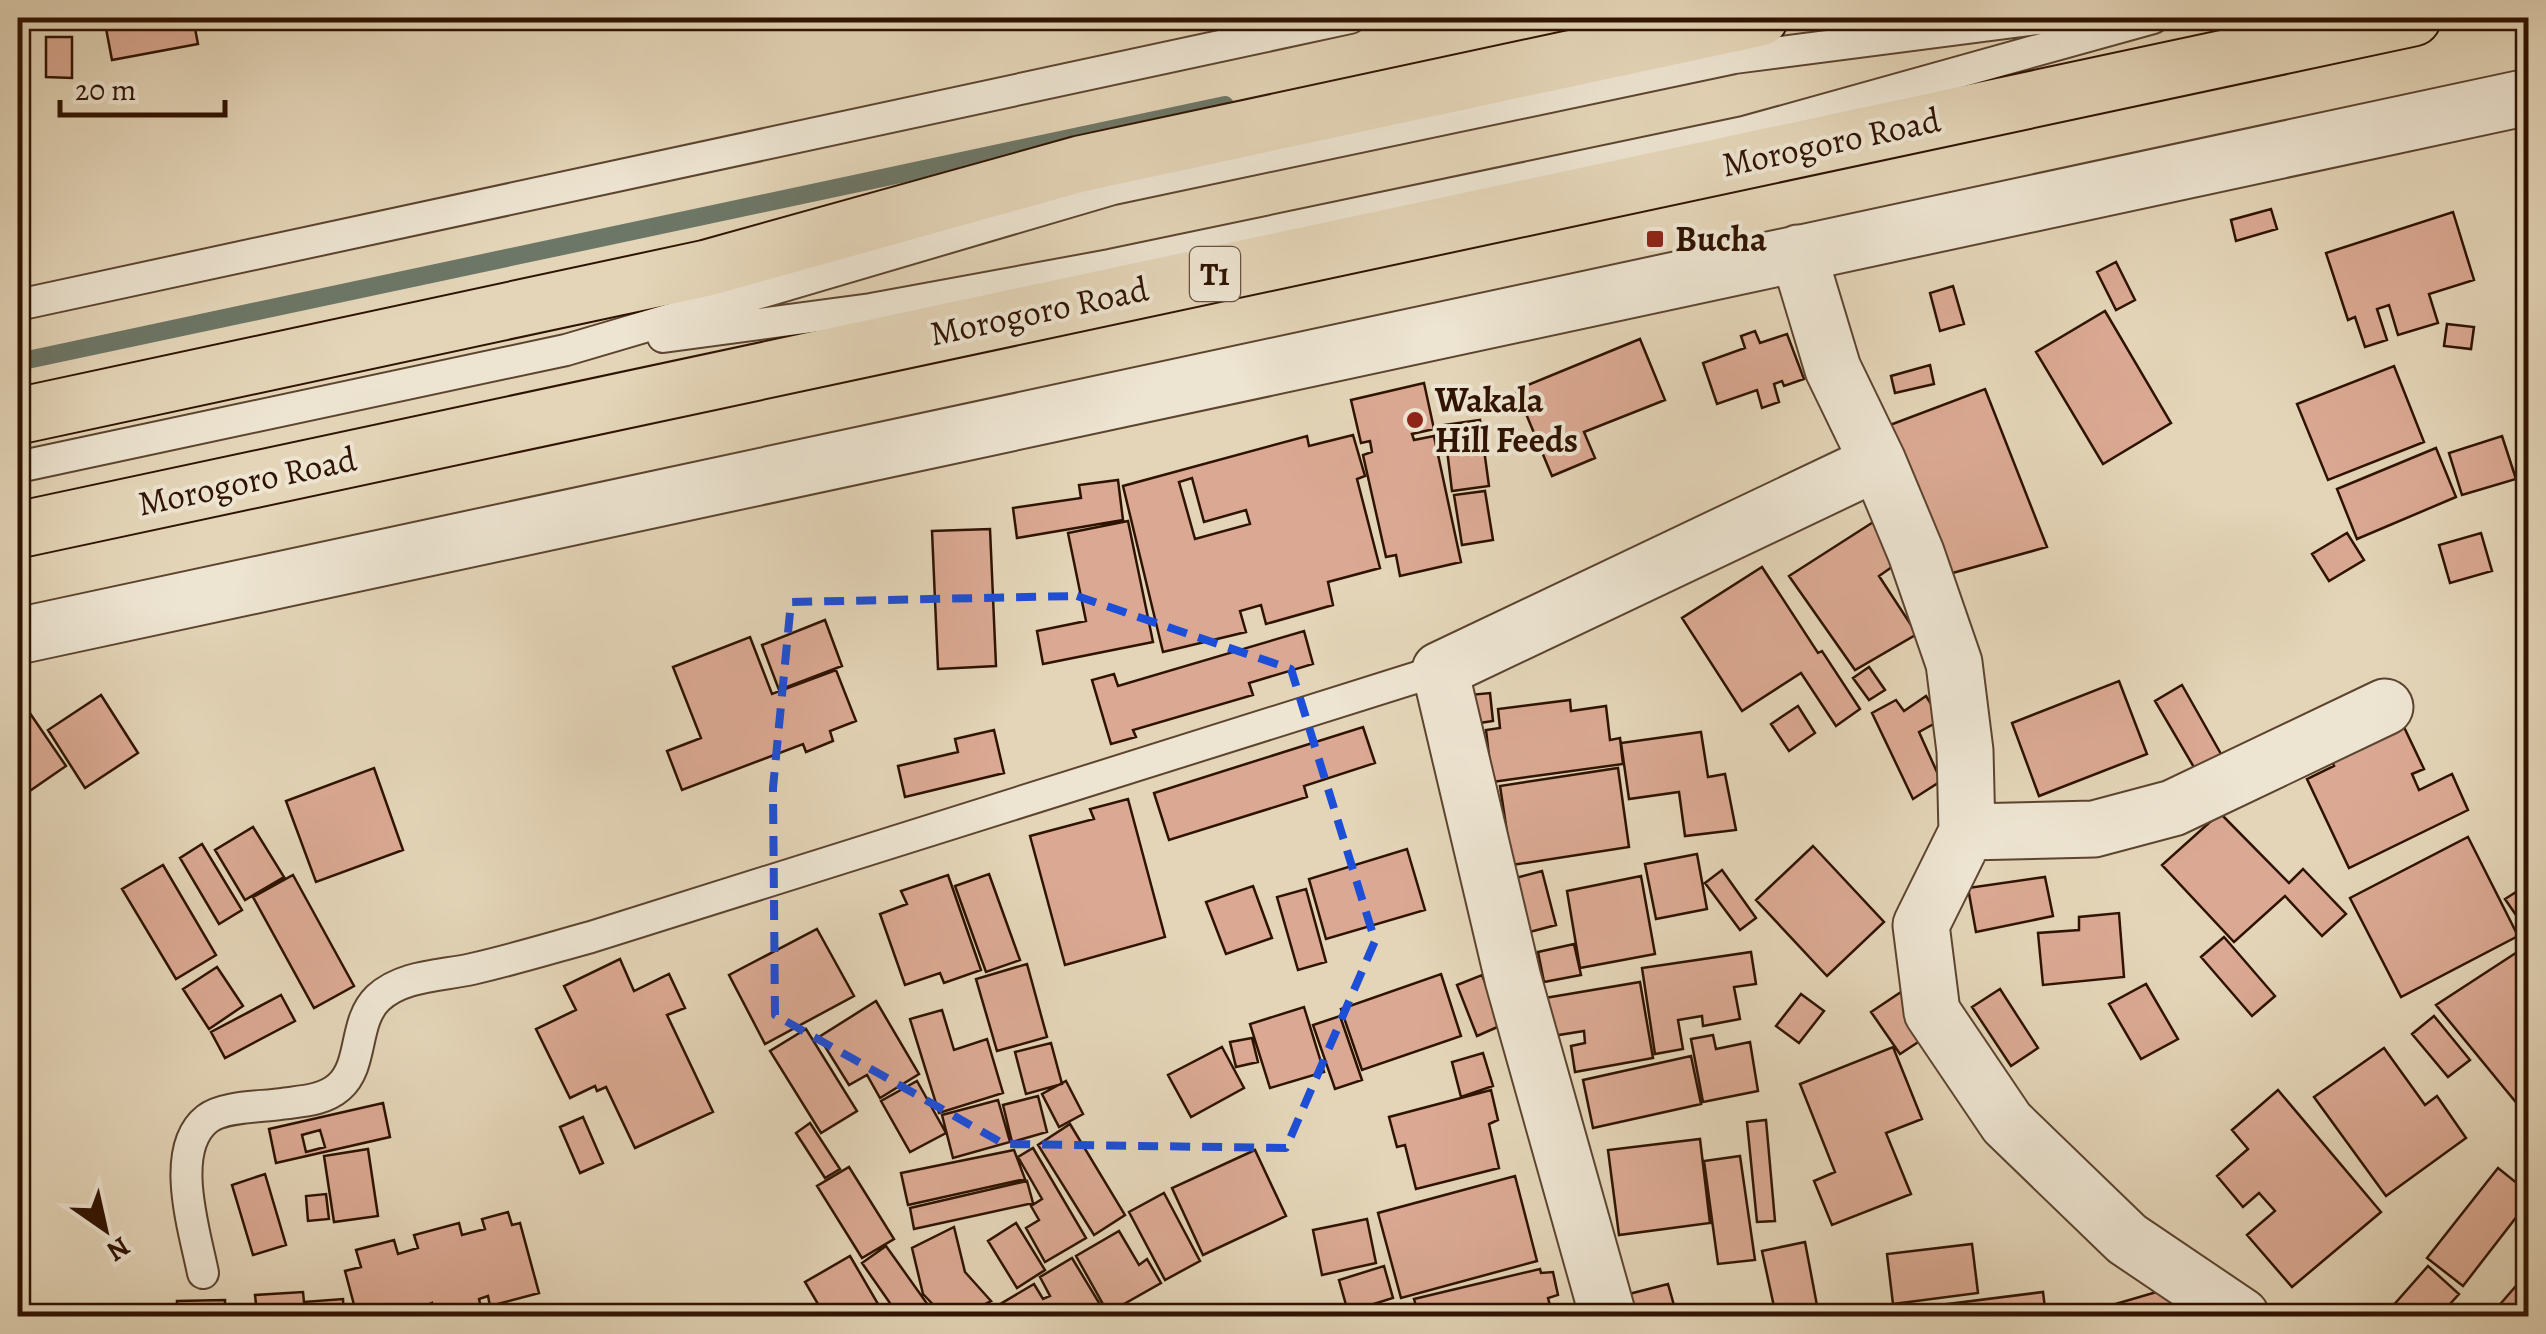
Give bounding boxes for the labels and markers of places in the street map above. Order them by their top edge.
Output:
place label: Bucha [1675,215,1767,263]
marker: Bucha [1644,228,1666,250]
place label: Wakala Hill Feeds [1434,376,1578,464]
marker: Wakala Hill Feeds [1404,409,1426,431]

